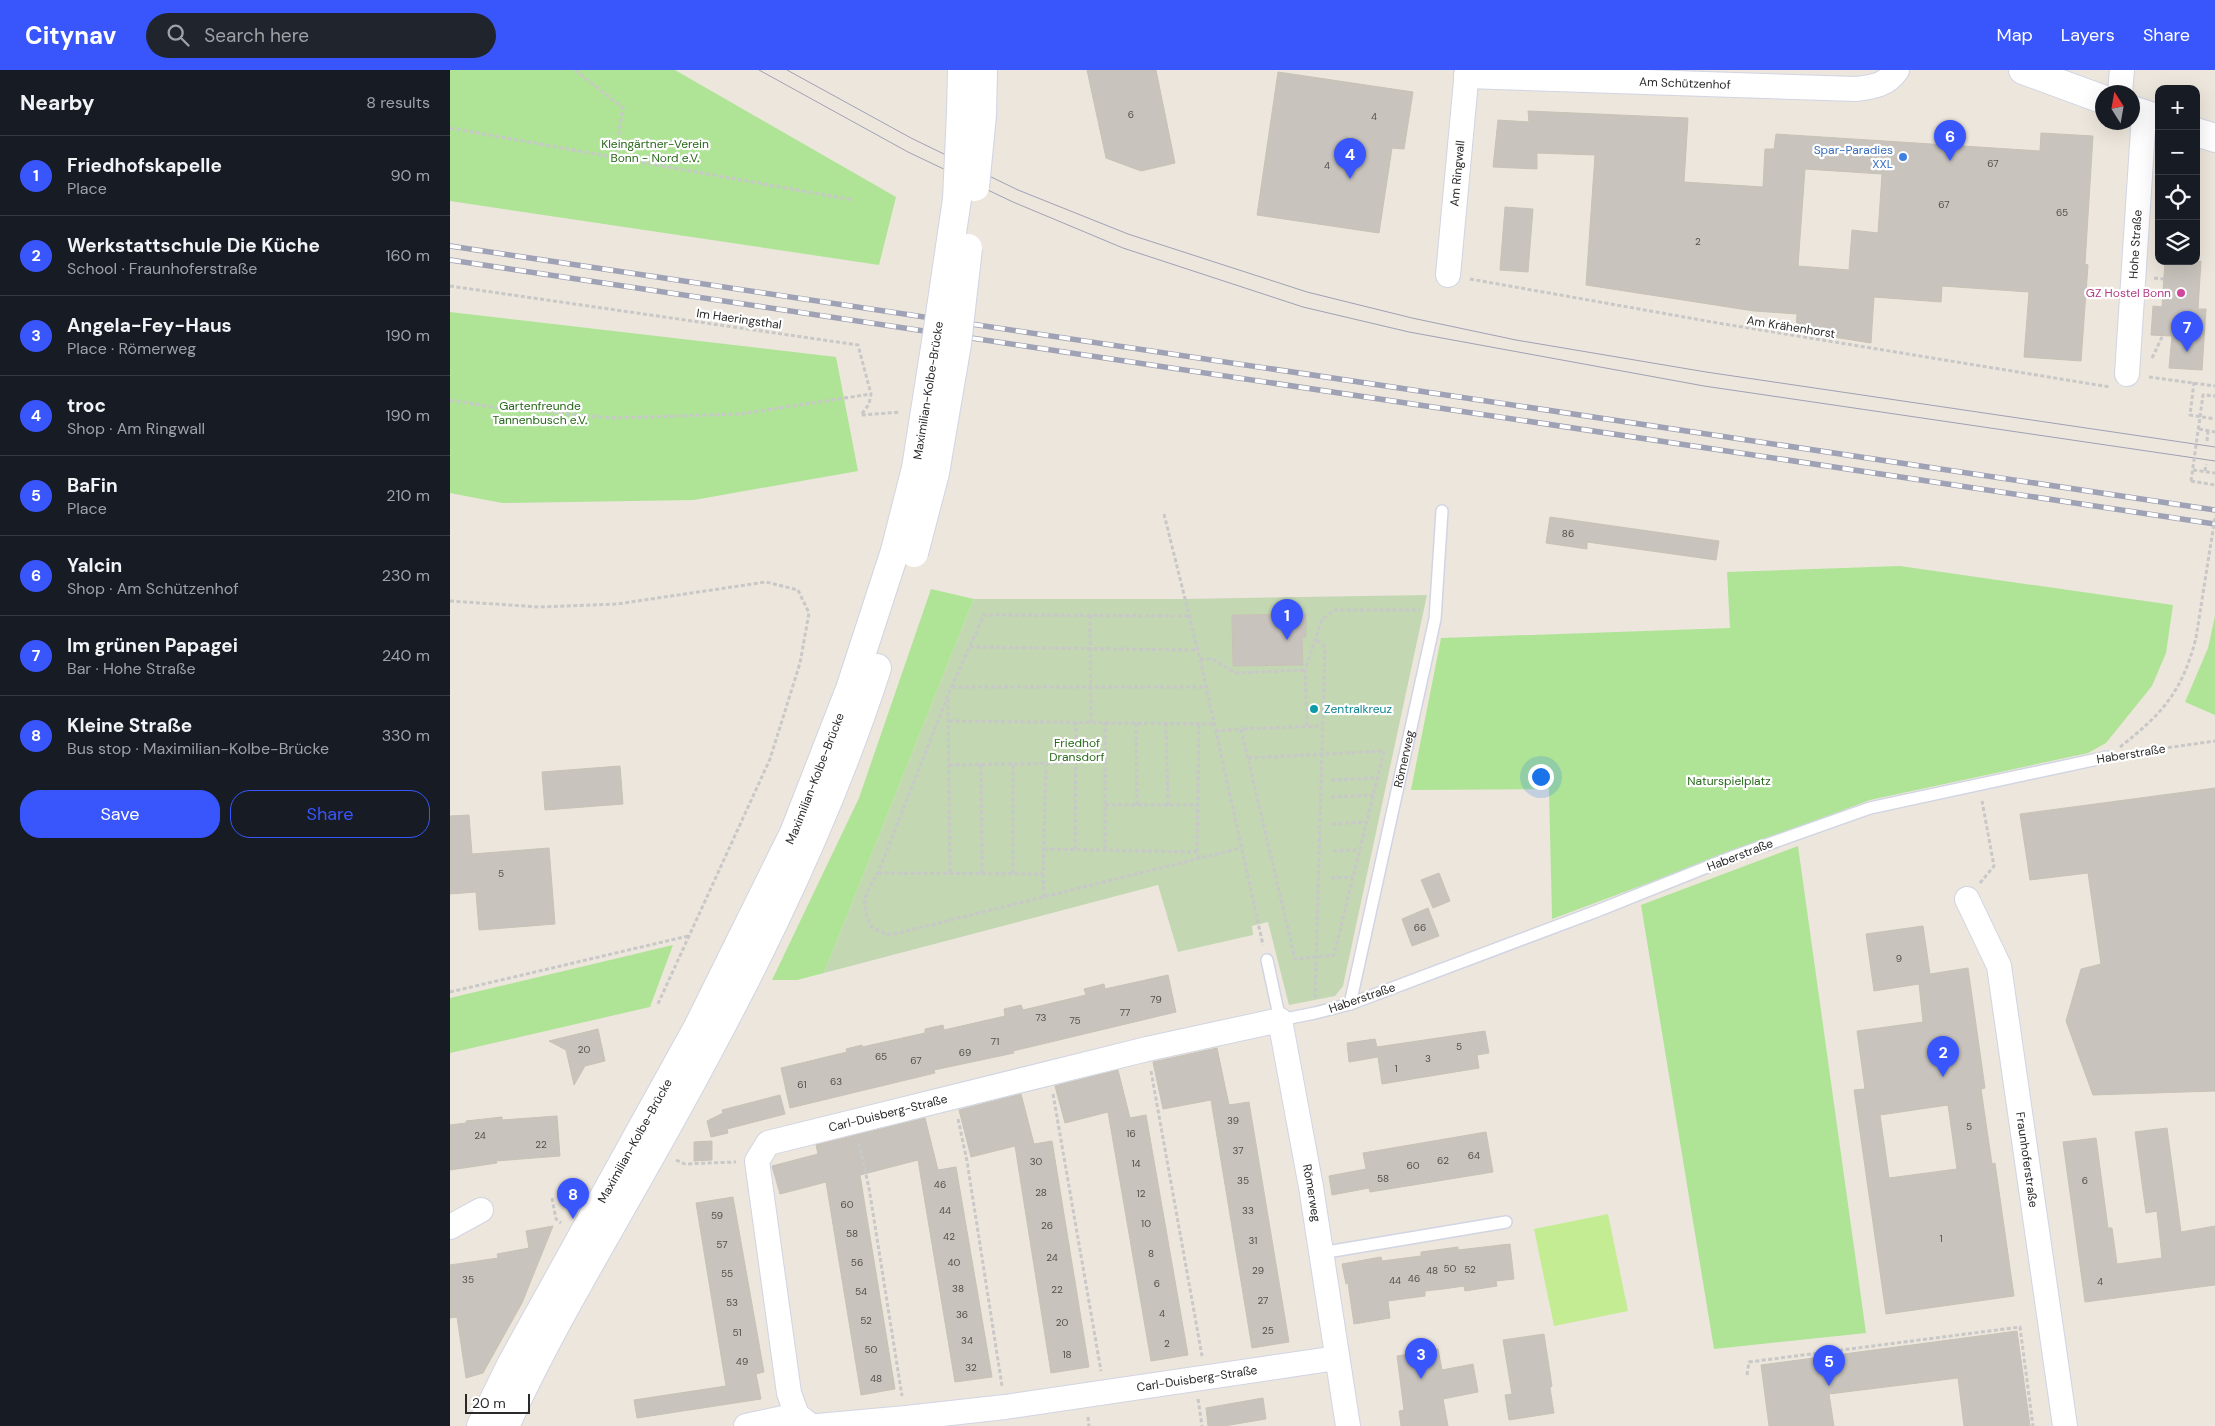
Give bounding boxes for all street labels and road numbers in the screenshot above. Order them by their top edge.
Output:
street label: Am Schützenhof [1639,74,1731,93]
street label: Am Ringwall [1446,140,1468,207]
street label: Hohe Straße [2125,209,2146,279]
street label: Im Haeringsthal [695,305,783,333]
street label: Am Krähenhorst [1746,312,1837,342]
street label: Maximilian-Kolbe-Brücke [909,320,947,461]
street label: Maximilian-Kolbe-Brücke [782,710,848,847]
street label: Römerweg [1390,728,1418,789]
street label: Haberstraße [2095,741,2167,767]
street label: Haberstraße [1705,835,1775,875]
street label: Haberstraße [1327,979,1398,1017]
street label: Maximilian-Kolbe-Brücke [594,1076,676,1206]
street label: Carl-Duisberg-Straße [827,1091,949,1136]
street label: Fraunhoferstraße [2012,1111,2042,1209]
street label: Römerweg [1299,1163,1324,1223]
street label: Carl-Duisberg-Straße [1135,1362,1259,1395]

